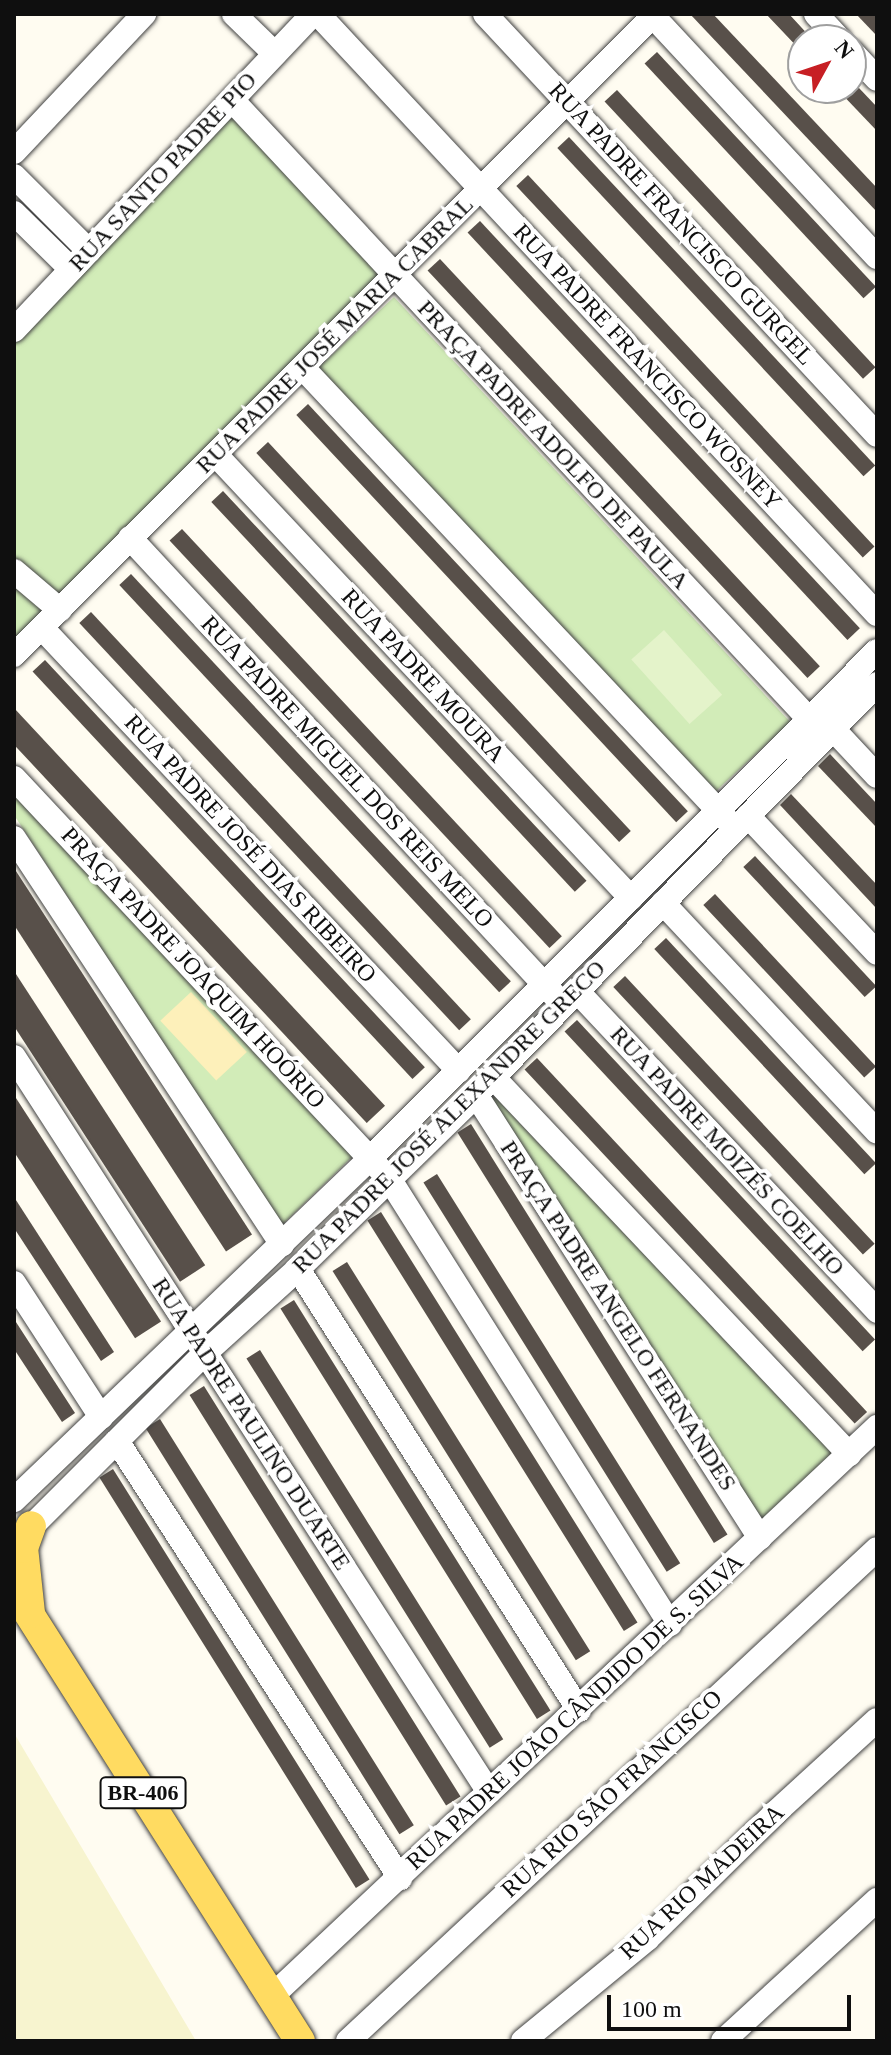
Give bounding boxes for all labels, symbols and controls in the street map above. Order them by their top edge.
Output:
north arrow [787,24,867,104]
text: N [830,35,859,64]
street label: RUA SANTO PADRE PIO [63,66,263,278]
street label: RUA PADRE FRANCISCO GURGEL [542,76,820,372]
street label: RUA PADRE JOSÉ MARIA CABRAL [189,189,481,481]
street label: RUA PADRE FRANCISCO WOSNEY [506,217,788,517]
street label: PRAÇA PADRE ADOLFO DE PAULA [410,293,696,597]
street label: RUA PADRE MOURA [335,583,511,769]
street label: RUA PADRE MIGUEL DOS REIS MELO [194,609,500,935]
street label: RUA PADRE JOSÉ DIAS RIBEIRO [117,708,383,990]
street label: PRAÇA PADRE JOAQUIM HOÓRIO [54,821,332,1115]
street label: RUA PADRE JOSÉ ALEXANDRE GRECO [285,953,613,1281]
street label: RUA PADRE MOIZÉS COELHO [603,1020,851,1282]
street label: PRAÇA PADRE ANGELO FERNANDES [493,1134,743,1498]
street label: RUA PADRE PAULINO DUARTE [145,1272,357,1576]
street label: RUA PADRE JOÃO CÂNDIDO DE S. SILVA [400,1547,750,1877]
street label: RUA RIO SÃO FRANCISCO [495,1684,729,1904]
road number: BR-406 [99,1775,187,1811]
street label: RUA RIO MADEIRA [613,1798,791,1966]
scale bar [611,1979,855,2029]
text: 100 m [621,1996,682,2022]

